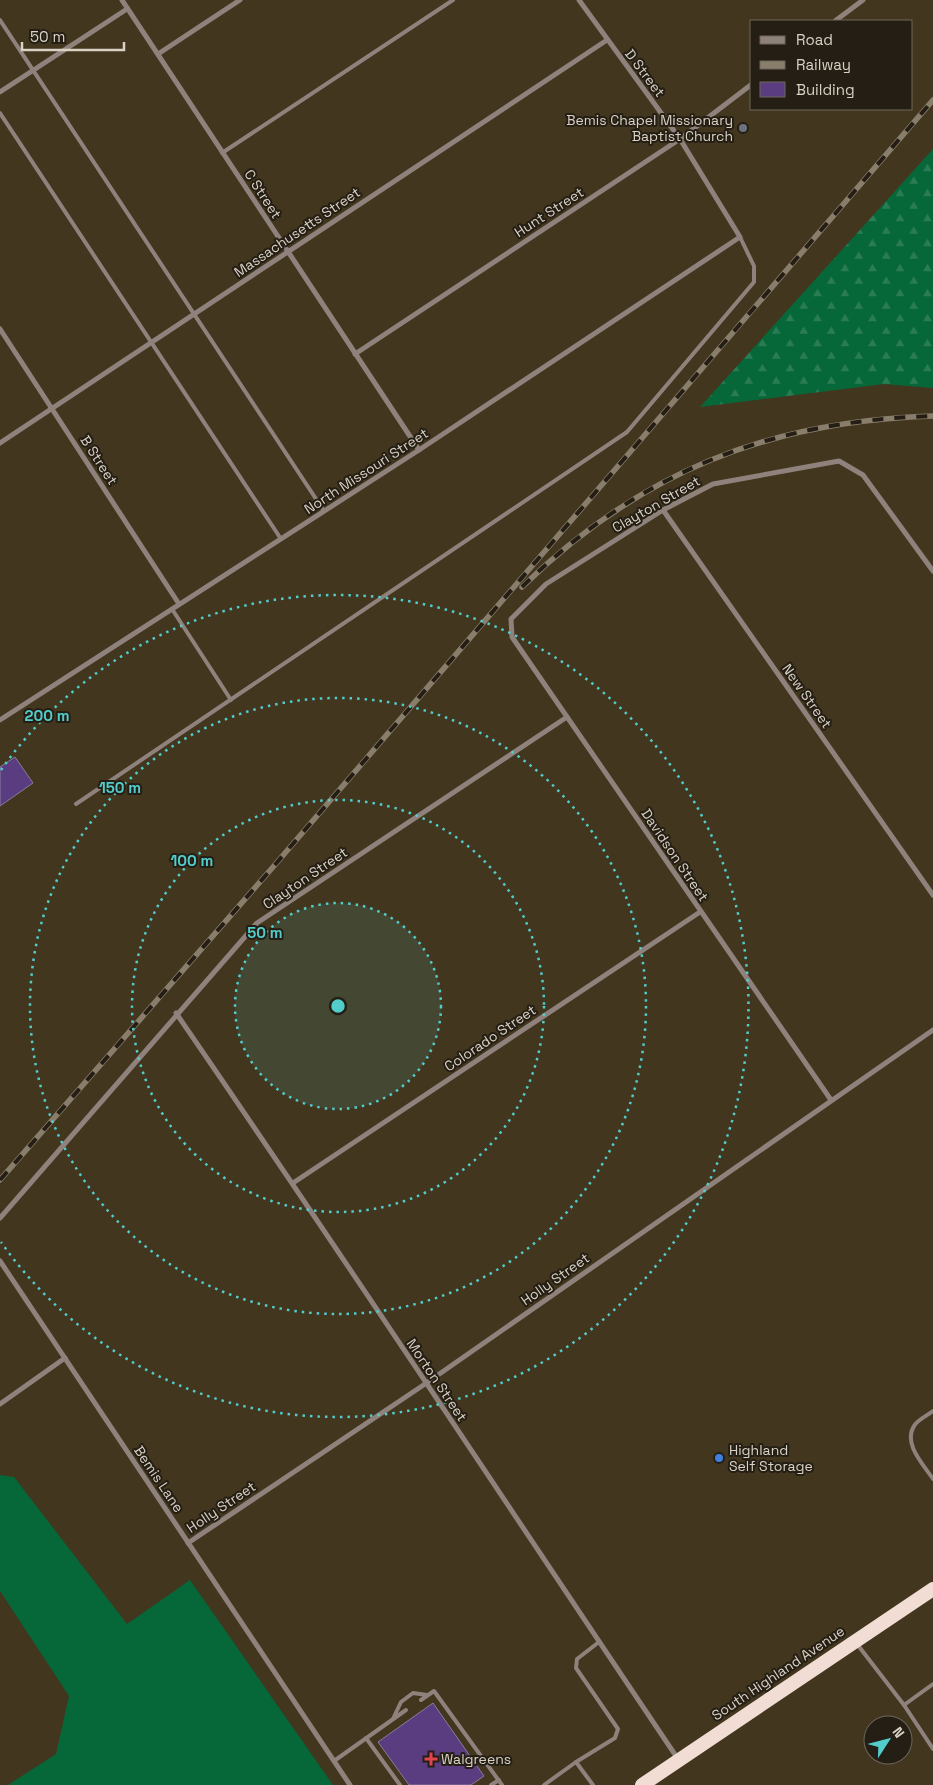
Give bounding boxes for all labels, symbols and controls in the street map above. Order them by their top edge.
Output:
scale bar [22,20,125,52]
legend [750,20,913,110]
text: 50 m [30,27,65,46]
text: Road [796,30,833,49]
street label: D Street [621,45,669,101]
text: Railway [796,55,851,74]
text: Building [796,80,855,99]
place label: Bemis Chapel Missionary Baptist Church [566,111,733,145]
marker: Bemis Chapel Missionary Baptist Church [737,122,749,134]
street label: C Street [240,166,286,222]
street label: Massachusetts Street [230,183,364,281]
street label: Hunt Street [511,183,587,241]
street label: North Missouri Street [301,424,431,518]
street label: B Street [76,432,122,488]
street label: Clayton Street [609,472,703,536]
street label: New Street [778,660,836,732]
text: 200 m [25,706,69,725]
text: 150 m [99,778,141,797]
street label: Davidson Street [637,805,713,905]
street label: Clayton Street [259,843,351,913]
text: 100 m [171,851,213,870]
text: 50 m [247,923,283,942]
centre of rings [329,997,347,1015]
street label: Colorado Street [441,1001,539,1075]
street label: Holly Street [517,1249,593,1309]
street label: Morton Street [403,1335,471,1425]
place label: Highland Self Storage [729,1441,813,1475]
street label: Bemis Lane [130,1442,188,1516]
marker: Highland Self Storage [713,1452,725,1464]
street label: Holly Street [183,1477,259,1537]
street label: South Highland Avenue [708,1622,848,1724]
north arrow [863,1715,913,1765]
text: N [888,1723,909,1741]
place label: Walgreens [441,1750,511,1768]
marker: Walgreens [425,1753,437,1765]

